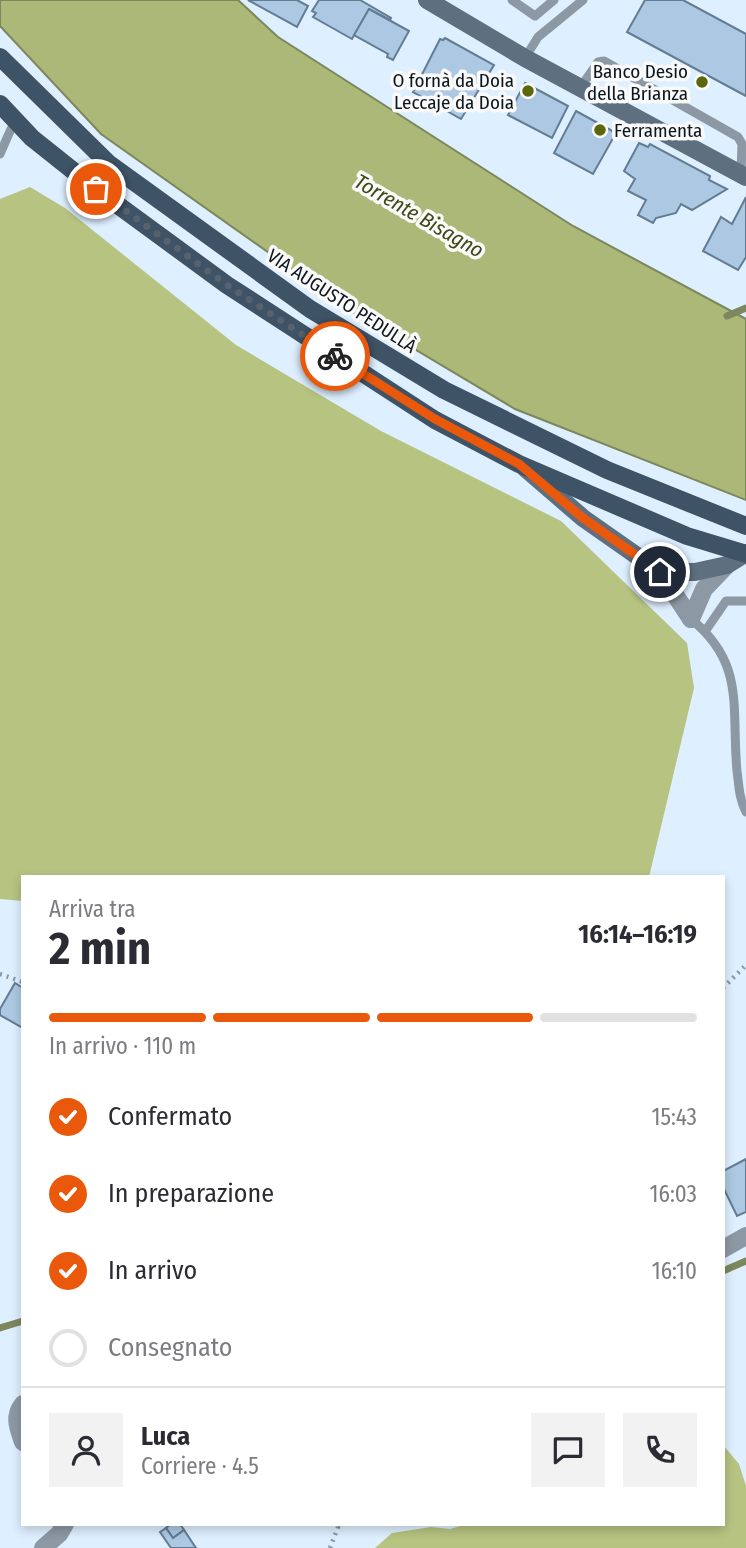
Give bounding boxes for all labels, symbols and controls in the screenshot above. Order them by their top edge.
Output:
place label: Banco Desio della Brianza [587,60,688,105]
place label: O fornà da Doia Leccaje da Doia [392,69,514,114]
marker: Banco Desio della Brianza [694,74,710,90]
marker: O fornà da Doia Leccaje da Doia [520,83,536,99]
place label: Ferramenta [614,119,702,142]
marker: Ferramenta [592,122,608,138]
pin [66,159,126,219]
water label: Torrente Bisagno [350,168,488,264]
icon: bag [77,170,115,208]
street label: VIA AUGUSTO PEDULLÀ [263,244,421,358]
courier [300,321,370,391]
icon: bike [316,337,354,375]
pin [630,542,690,602]
icon: home [641,553,679,591]
text: Arriva tra [49,895,136,923]
text: 16:14–16:19 [578,919,697,950]
text: 2 min [49,921,151,976]
text: In arrivo · 110 m [49,1032,196,1060]
icon: check [49,1098,87,1136]
text: Confermato [108,1101,232,1132]
text: 15:43 [652,1103,697,1131]
icon: check [49,1175,87,1213]
text: In preparazione [108,1178,274,1209]
text: 16:03 [650,1180,697,1208]
icon: check [49,1252,87,1290]
text: In arrivo [108,1255,197,1286]
text: 16:10 [652,1257,697,1285]
text: Consegnato [108,1332,232,1363]
button: person [49,1413,123,1487]
button: chat [531,1413,605,1487]
button: phone [623,1413,697,1487]
text: Luca [141,1421,190,1452]
text: Corriere · 4.5 [141,1452,259,1480]

